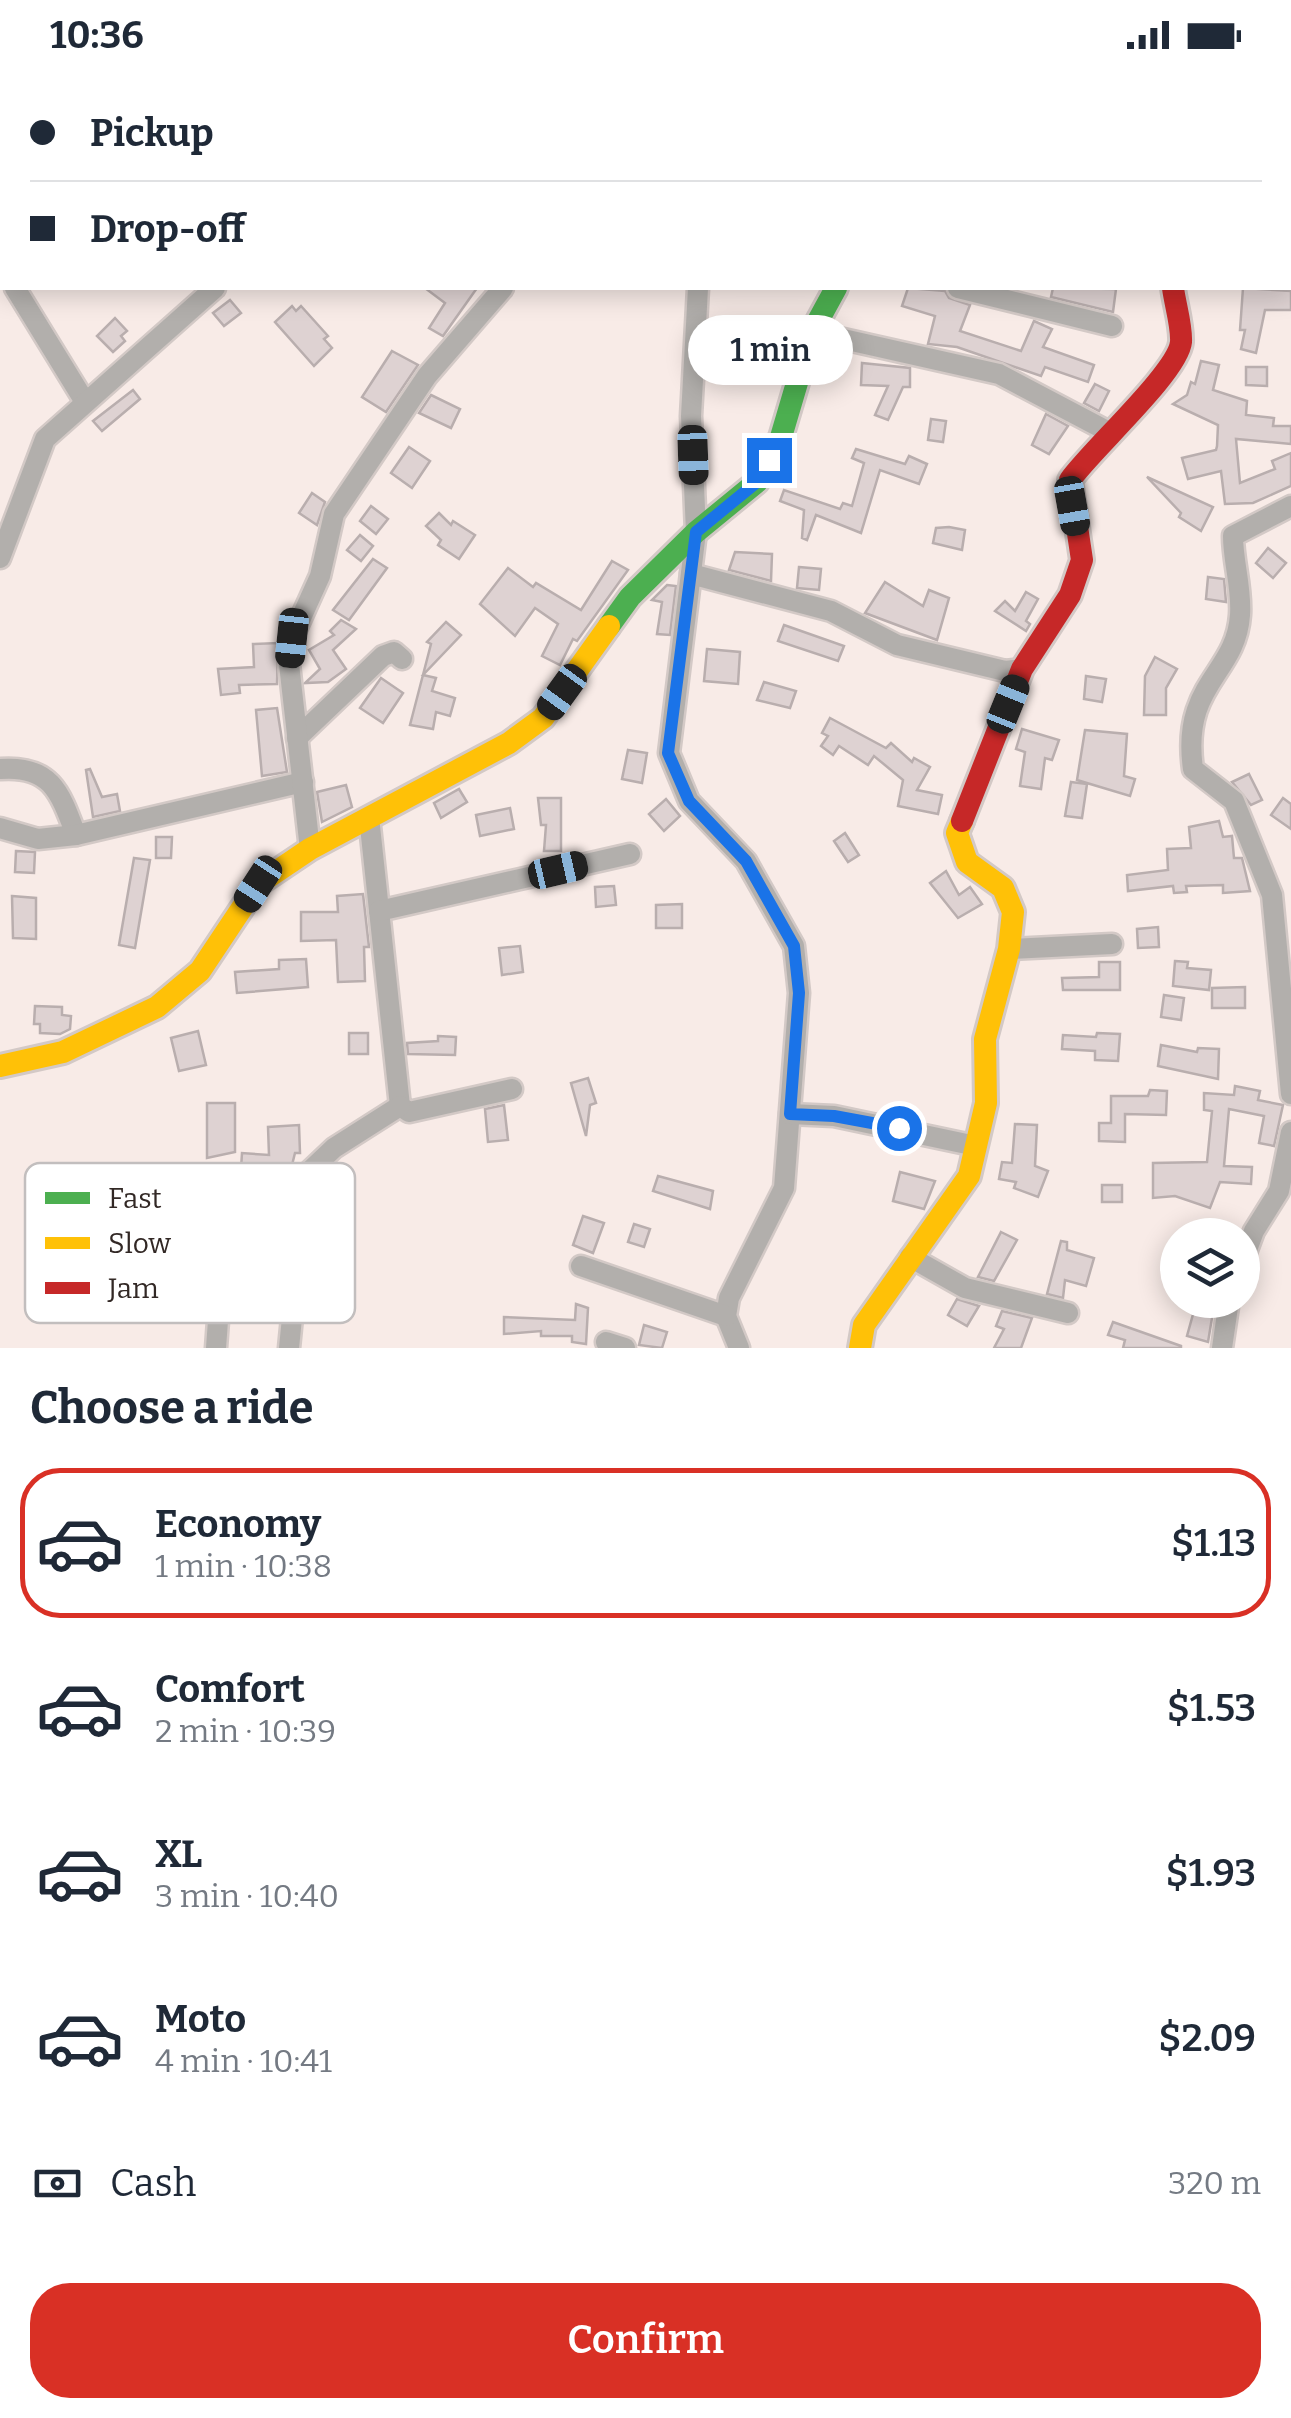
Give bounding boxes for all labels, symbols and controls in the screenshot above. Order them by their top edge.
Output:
text: 10:36 [50,12,144,58]
text: Pickup [90,110,214,156]
text: Drop-off [90,206,245,252]
callout: 1 min [686,315,852,385]
text: 1 min [730,331,811,369]
car [677,424,709,486]
route end [747,438,792,483]
car [1052,474,1092,538]
car [274,607,310,669]
car [532,659,592,725]
car [983,671,1033,737]
car [525,849,591,891]
car [229,851,287,917]
route start [877,1106,922,1151]
legend [25,1163,355,1323]
text: Fast [108,1182,162,1215]
map controls [1160,1218,1260,1318]
button: layers [1160,1218,1260,1318]
text: Slow [108,1227,171,1260]
text: Jam [107,1272,159,1305]
text: Choose a ride [30,1381,313,1435]
icon: car [35,1498,125,1588]
text: Economy [155,1501,321,1547]
text: $1.13 [1171,1520,1256,1566]
text: 1 min · 10:38 [155,1547,332,1585]
icon: car [35,1663,125,1753]
text: Comfort [155,1666,305,1712]
text: $1.53 [1167,1685,1256,1731]
text: 2 min · 10:39 [155,1712,336,1750]
icon: car [35,1828,125,1918]
text: XL [155,1831,202,1877]
text: $1.93 [1165,1850,1256,1896]
text: 3 min · 10:40 [155,1877,339,1915]
icon: car [35,1993,125,2083]
text: Moto [155,1996,246,2042]
text: $2.09 [1158,2015,1256,2061]
text: 4 min · 10:41 [155,2042,332,2080]
icon: cash [30,2156,85,2211]
text: Cash [110,2160,196,2206]
text: 320 m [1168,2164,1261,2202]
button: Confirm [30,2283,1261,2398]

